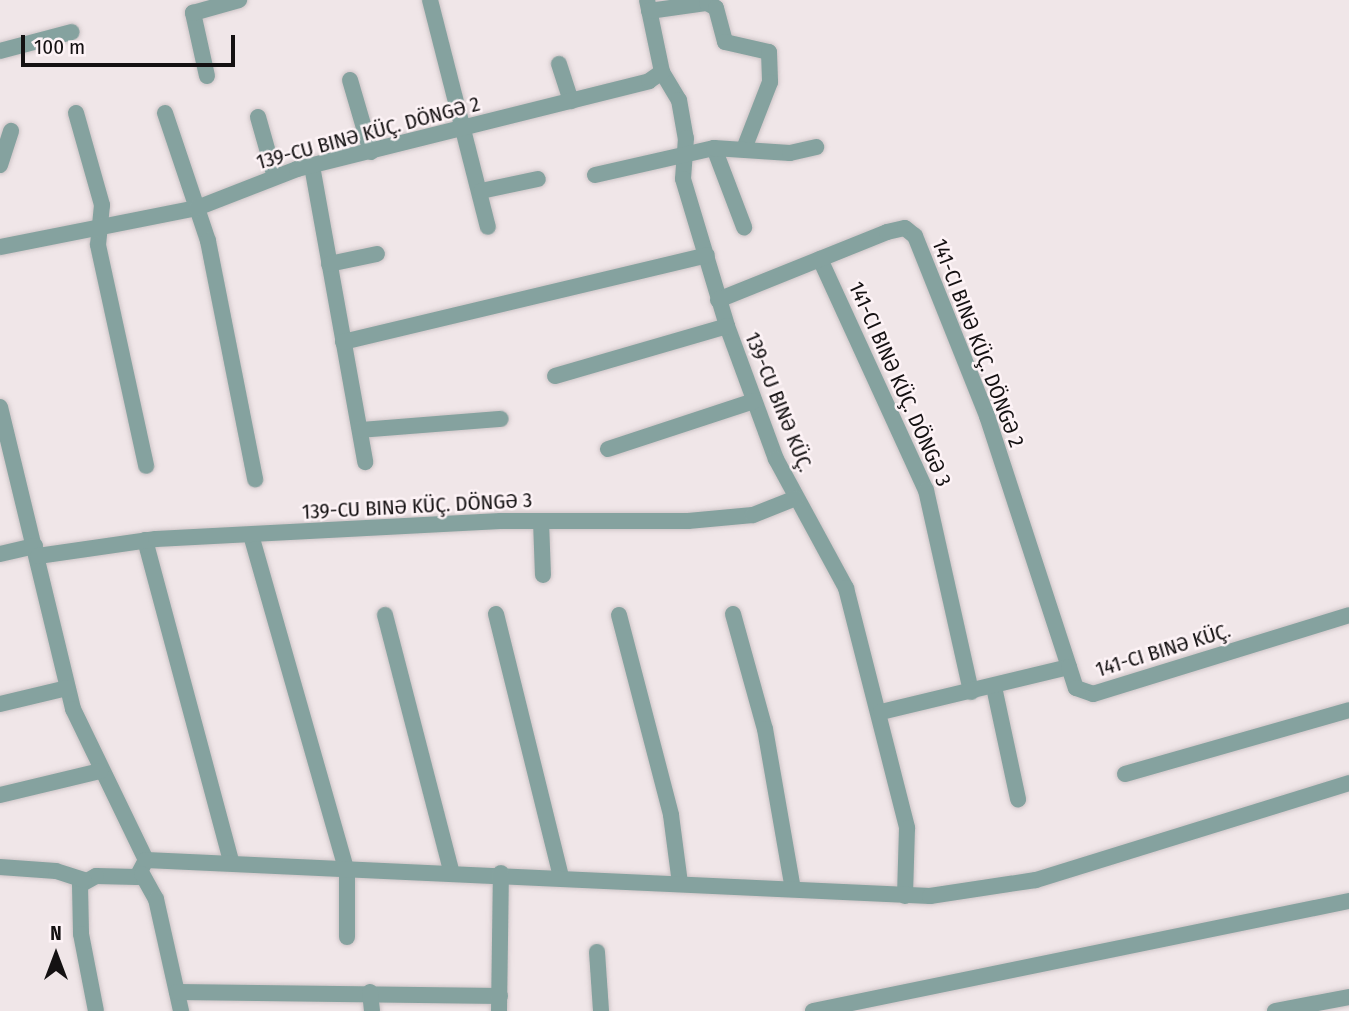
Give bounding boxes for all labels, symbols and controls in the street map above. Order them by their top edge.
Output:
scale bar [24,21,238,65]
text: 100 m [34,34,85,60]
street label: 139-CU BINƏ KÜÇ. DÖNGƏ 2 [254,91,482,175]
street label: 141-CI BINƏ KÜÇ. DÖNGƏ 2 [927,235,1029,451]
street label: 141-CI BINƏ KÜÇ. DÖNGƏ 3 [843,278,957,490]
street label: 139-CU BINƏ KÜÇ. [739,328,819,476]
street label: 139-CU BINƏ KÜÇ. DÖNGƏ 3 [301,487,533,525]
street label: 141-CI BINƏ KÜÇ. [1093,618,1233,682]
north arrow [21,920,91,990]
text: N [50,922,62,945]

